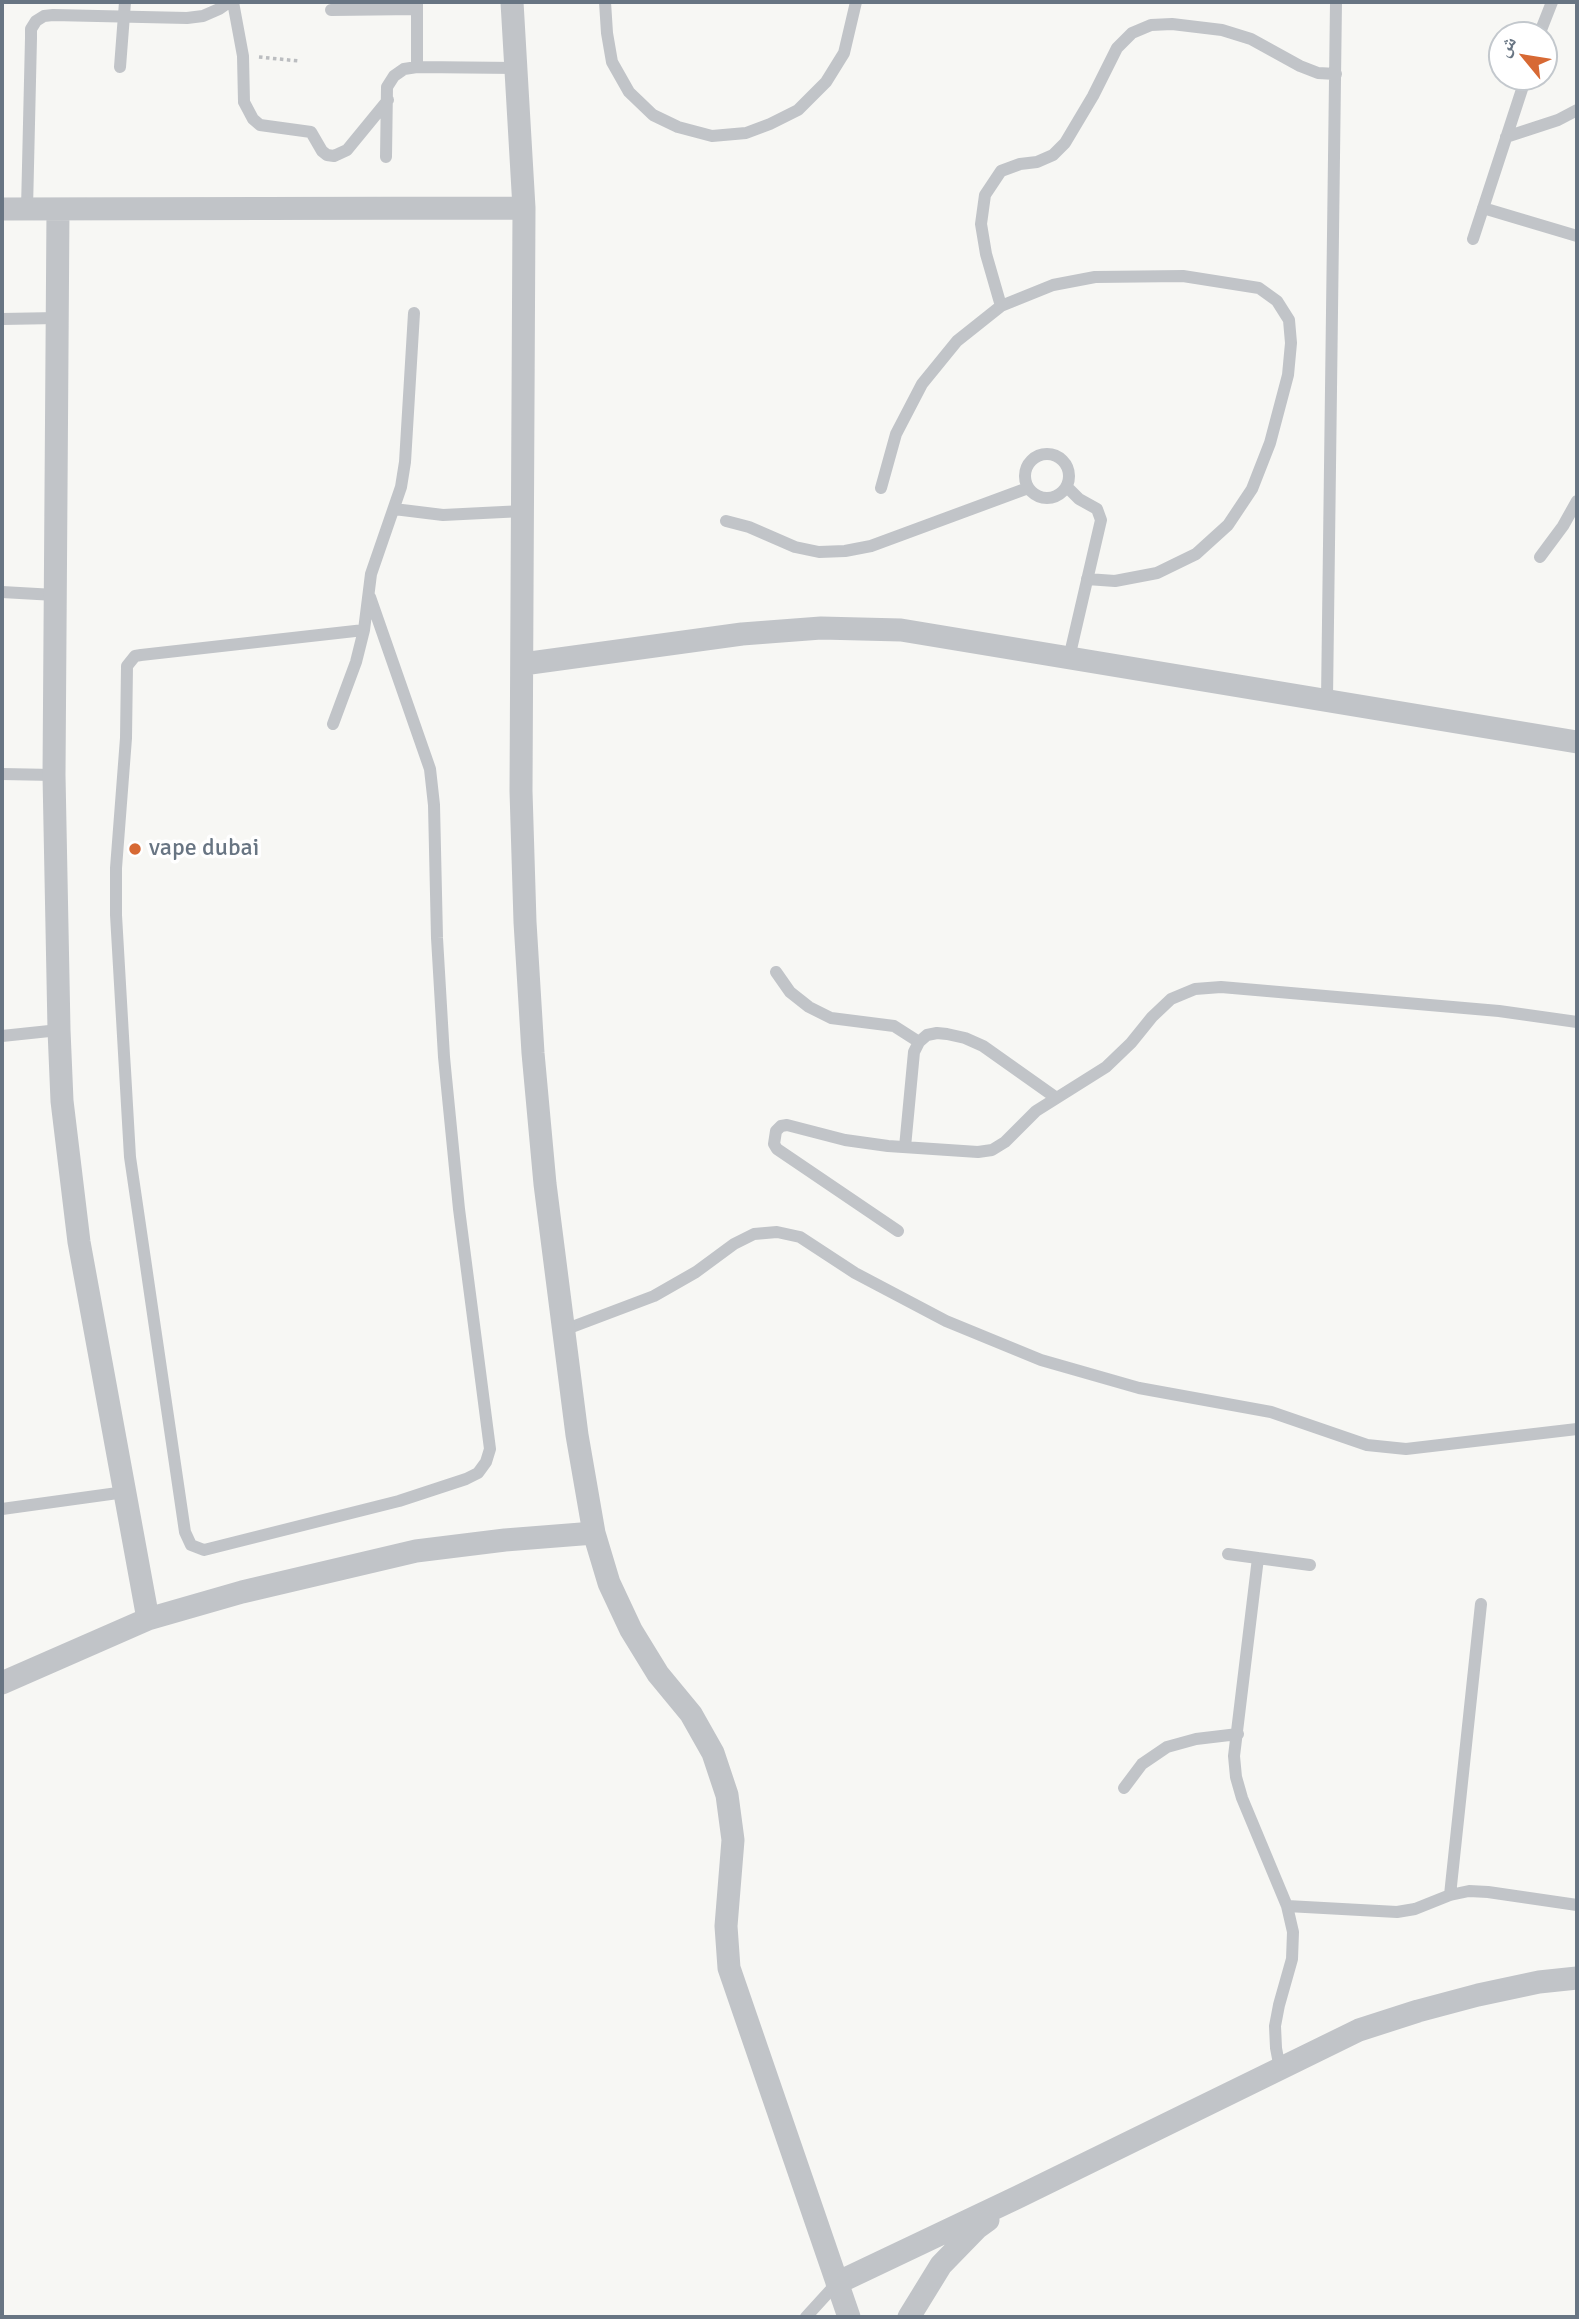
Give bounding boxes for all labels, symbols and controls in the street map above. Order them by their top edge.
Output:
north arrow [1488,21,1558,91]
text: ش [1491,32,1522,61]
place label: vape dubai [149,835,259,863]
marker: vape dubai [127,841,143,857]

